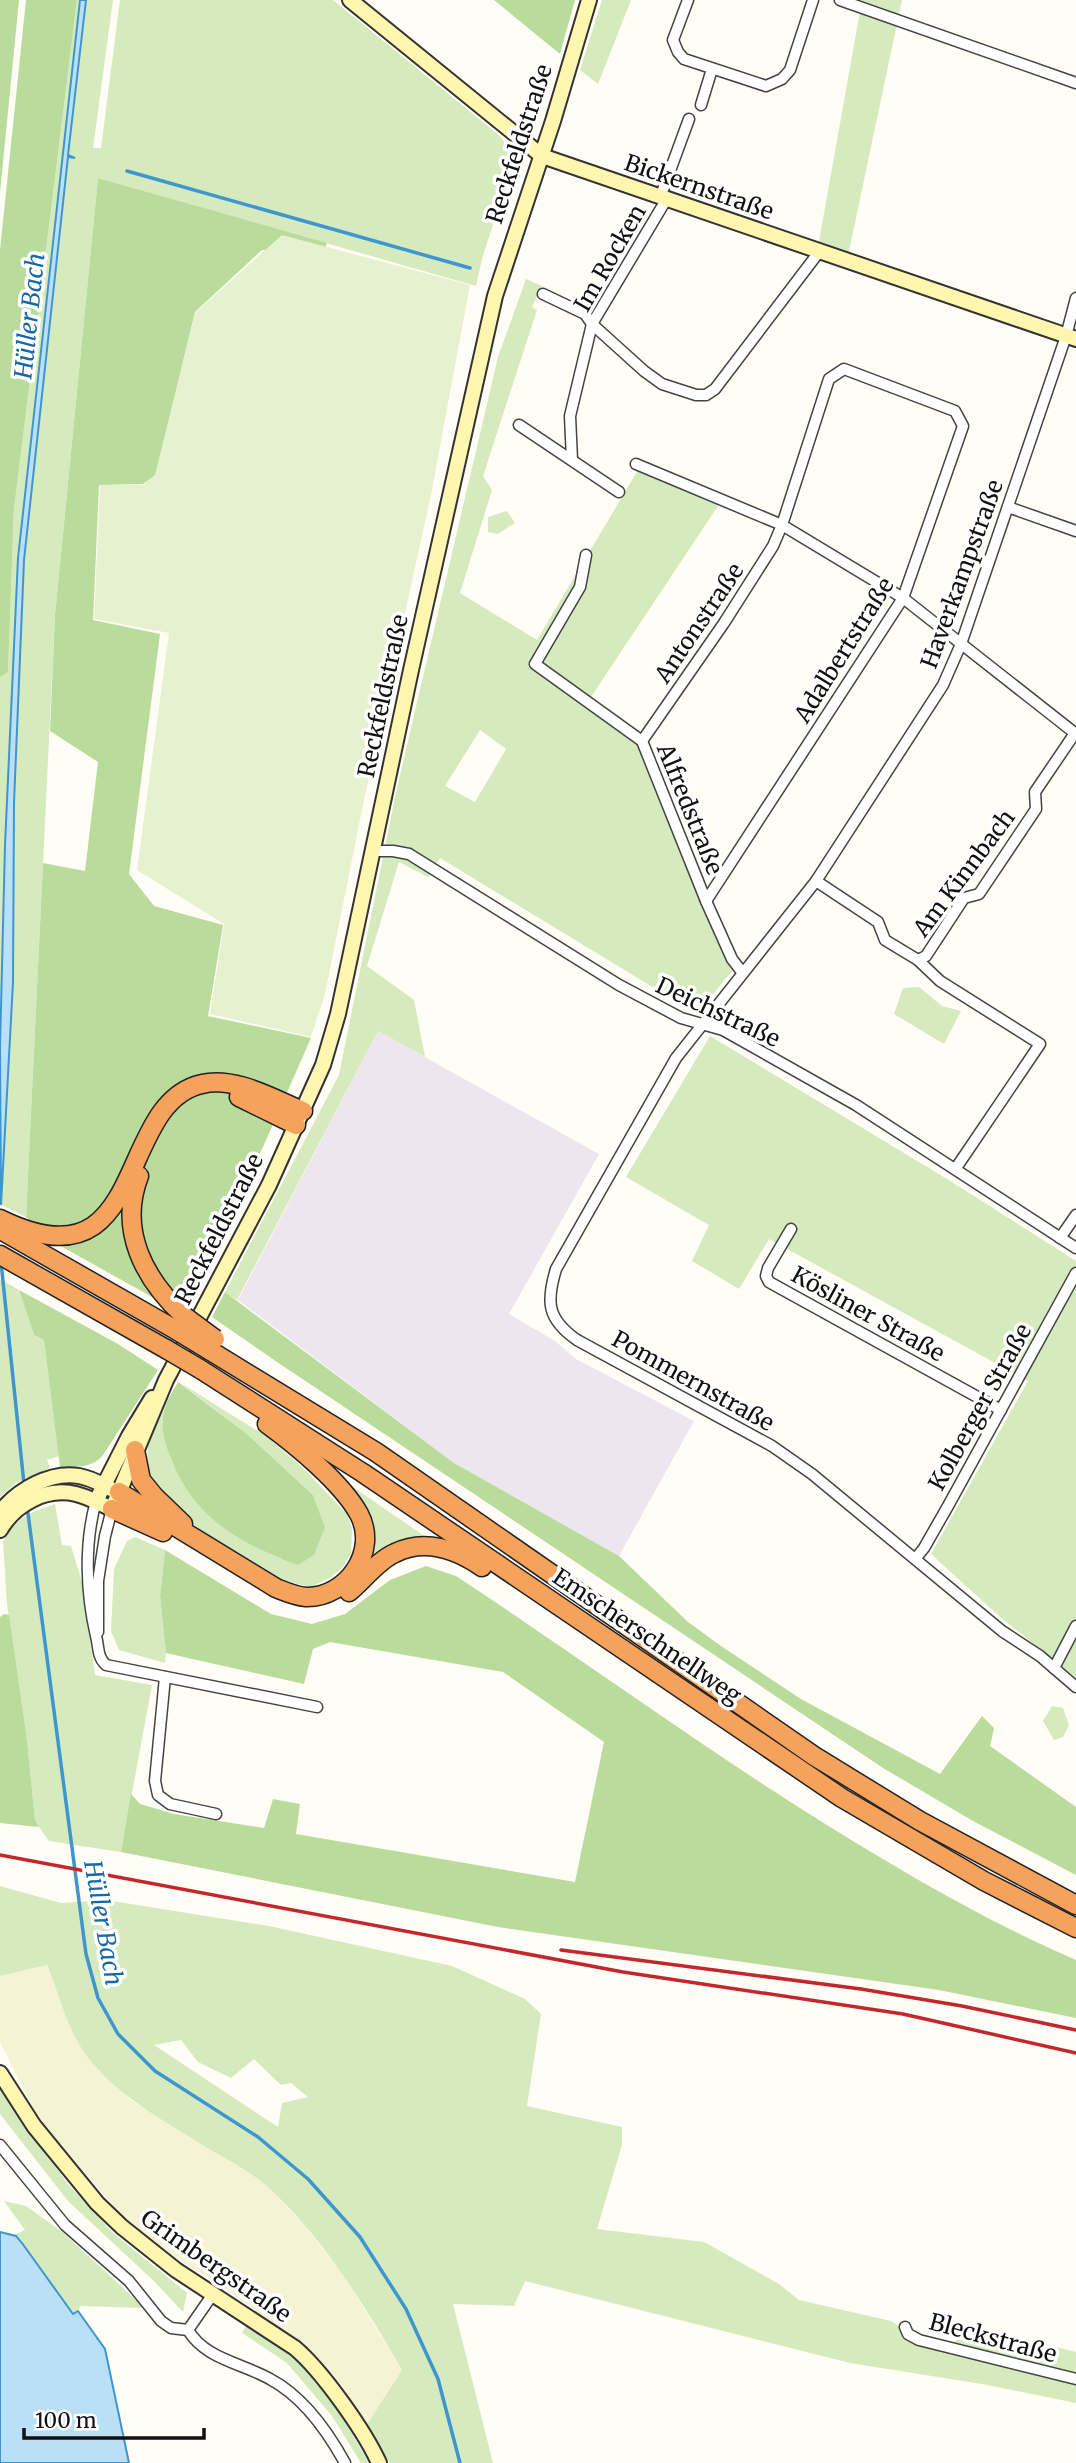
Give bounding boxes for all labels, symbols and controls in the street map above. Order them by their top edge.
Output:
street label: Reckfeldstraße [479,60,558,227]
street label: Bickernstraße [621,147,778,226]
street label: Im Rocken [567,199,652,317]
water label: Hüller Bach [7,251,52,382]
street label: Haverkampstraße [914,476,1009,672]
street label: Antonstraße [647,557,749,689]
street label: Adalbertstraße [787,572,900,728]
street label: Reckfeldstraße [351,612,414,780]
street label: Alfredstraße [651,738,730,879]
street label: Am Kinnbach [906,803,1021,943]
street label: Deichstraße [651,970,785,1053]
street label: Reckfeldstraße [168,1148,269,1309]
street label: Kösliner Straße [787,1260,950,1368]
street label: Kolberger Straße [922,1318,1037,1495]
street label: Pommernstraße [607,1324,780,1437]
street label: Emscherschnellweg [547,1562,747,1710]
water label: Hüller Bach [77,1857,130,1988]
street label: Grimbergstraße [135,2203,297,2328]
street label: Bleckstraße [926,2307,1060,2368]
scale bar [24,2396,205,2440]
text: 100 m [35,2407,97,2434]

